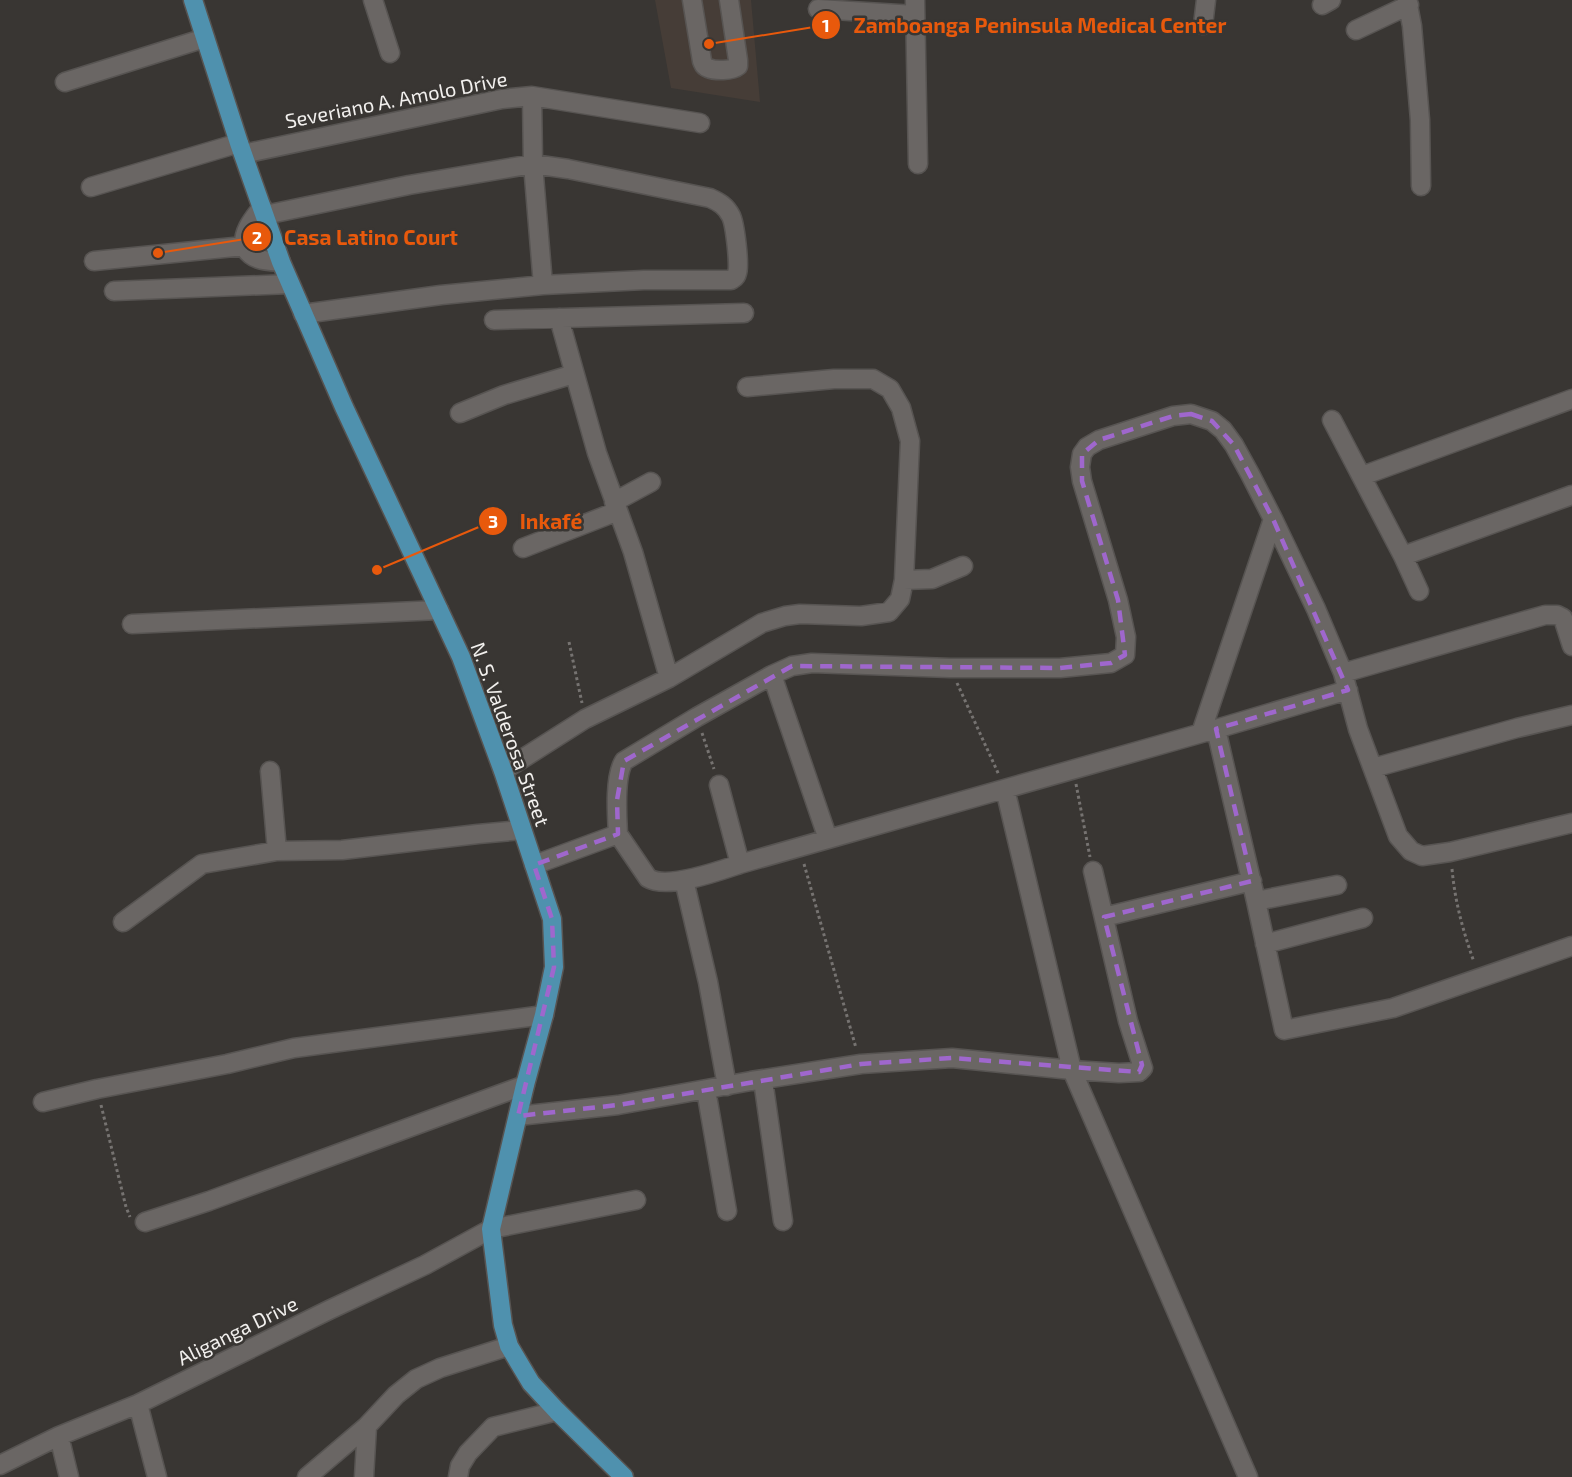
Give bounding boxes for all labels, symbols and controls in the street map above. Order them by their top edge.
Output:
callout: Zamboanga Peninsula Medical Center [811,6,1238,45]
text: Zamboanga Peninsula Medical Center [854,12,1226,37]
text: 1 [822,14,830,36]
street label: Severiano A. Amolo Drive [283,66,509,132]
callout: Casa Latino Court [242,218,470,257]
text: Casa Latino Court [284,224,458,249]
text: 2 [252,226,262,248]
callout: Inkafé [478,502,594,541]
text: Inkafé [520,508,582,533]
text: 3 [488,510,498,532]
street label: N. S. Valderosa Street [467,639,556,830]
street label: Aliganga Drive [173,1291,301,1369]

